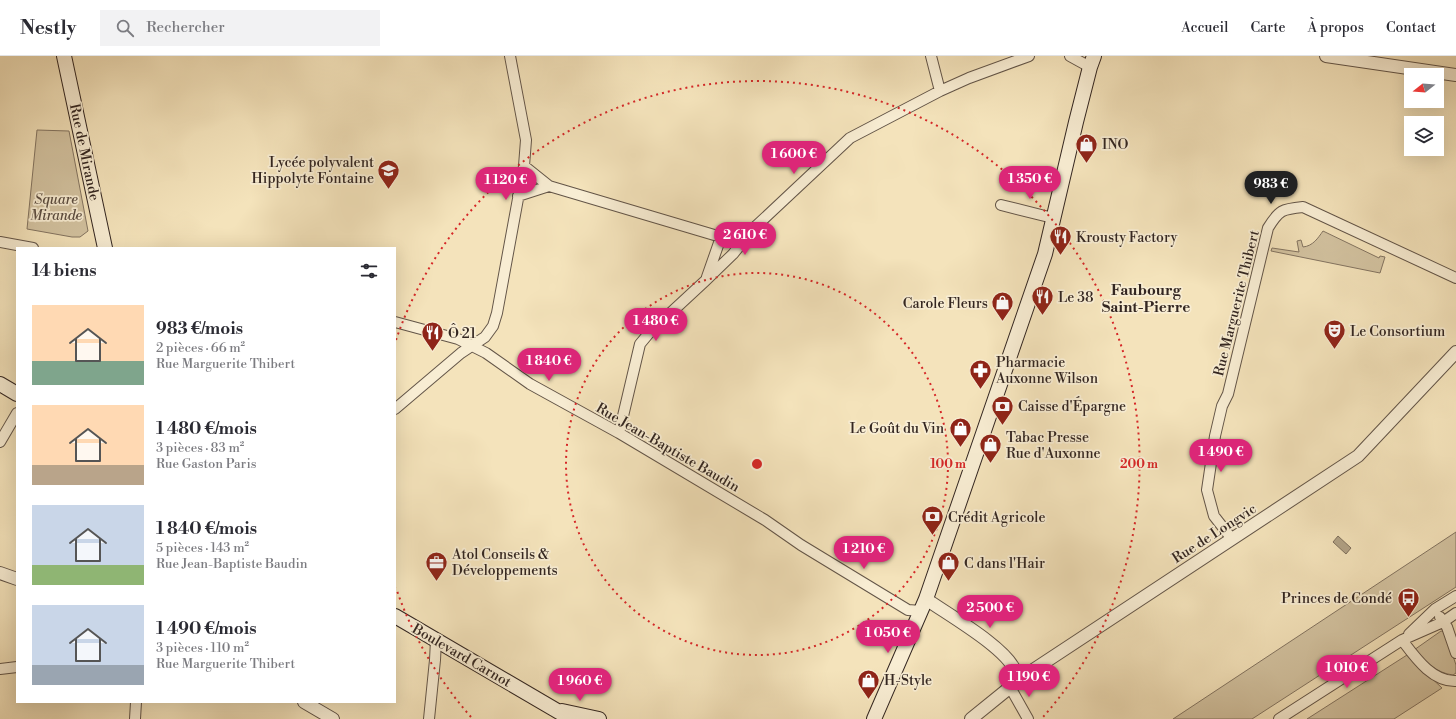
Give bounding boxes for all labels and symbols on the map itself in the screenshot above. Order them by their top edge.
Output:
north arrow [1404,68,1444,108]
street label: Rue de Mirande [65,102,103,202]
shop icon: INO [1074,131,1100,164]
place label: INO [1102,136,1128,154]
pin: 1 600 € [757,141,831,175]
place label: Lycée polyvalent Hippolyte Fontaine [252,154,374,188]
school or university icon: Lycée polyvalent Hippolyte Fontaine [376,157,402,190]
pin: 1 350 € [993,166,1067,200]
pin: 1 120 € [469,167,543,201]
pin: 983 € [1243,171,1299,205]
park label: Square Mirande [30,191,83,225]
pin: 2 610 € [708,222,782,256]
restaurant icon: Krousty Factory [1047,224,1073,257]
street label: Rue Marguerite Thibert [1210,228,1264,378]
place label: Krousty Factory [1076,229,1177,247]
district label: Faubourg Saint-Pierre [1102,281,1190,317]
restaurant icon: Le 38 [1029,284,1055,317]
place label: Le 38 [1058,289,1094,307]
shop icon: Carole Fleurs [990,290,1016,323]
place label: Carole Fleurs [903,295,988,313]
pin: 1 480 € [619,308,693,342]
theatre icon: Le Consortium [1322,318,1348,351]
restaurant icon: Ô 21 [419,320,445,353]
place label: Ô 21 [448,323,476,343]
place label: Le Consortium [1350,323,1445,341]
pin: 1 840 € [512,348,586,382]
place label: Pharmacie Auxonne Wilson [995,354,1099,388]
pharmacy icon: Pharmacie Auxonne Wilson [967,357,993,390]
bank icon: Caisse d'Épargne [989,393,1015,426]
place label: Caisse d'Épargne [1018,396,1126,416]
street label: Rue Jean-Baptiste Baudin [592,399,743,497]
shop icon: Le Goût du Vin [947,415,973,448]
place label: Le Goût du Vin [850,420,945,438]
place label: Tabac Presse Rue d'Auxonne [1006,429,1101,463]
shop icon: Tabac Presse Rue d'Auxonne [977,432,1003,465]
pin: 1 490 € [1184,439,1258,473]
centre of rings [750,457,764,471]
text: 100 m [930,457,966,472]
text: 200 m [1120,457,1158,472]
street label: Rue de Longvic [1169,500,1260,568]
bank icon: Crédit Agricole [920,504,946,537]
place label: Crédit Agricole [948,509,1046,527]
pin: 1 210 € [827,536,901,570]
place label: Atol Conseils & Développements [451,546,558,580]
office icon: Atol Conseils & Développements [424,549,450,582]
shop icon: C dans l'Hair [936,550,962,583]
place label: C dans l'Hair [964,555,1045,573]
bus stop icon: Princes de Condé [1395,585,1421,618]
place label: Princes de Condé [1281,590,1392,608]
pin: 2 500 € [953,595,1027,629]
street label: Boulevard Carnot [408,620,514,692]
pin: 1 050 € [851,620,925,654]
pin: 1 010 € [1310,655,1384,689]
pin: 1 190 € [992,664,1066,698]
shop icon: H-Style [855,667,881,700]
pin: 1 960 € [543,668,617,702]
place label: H-Style [884,672,932,690]

